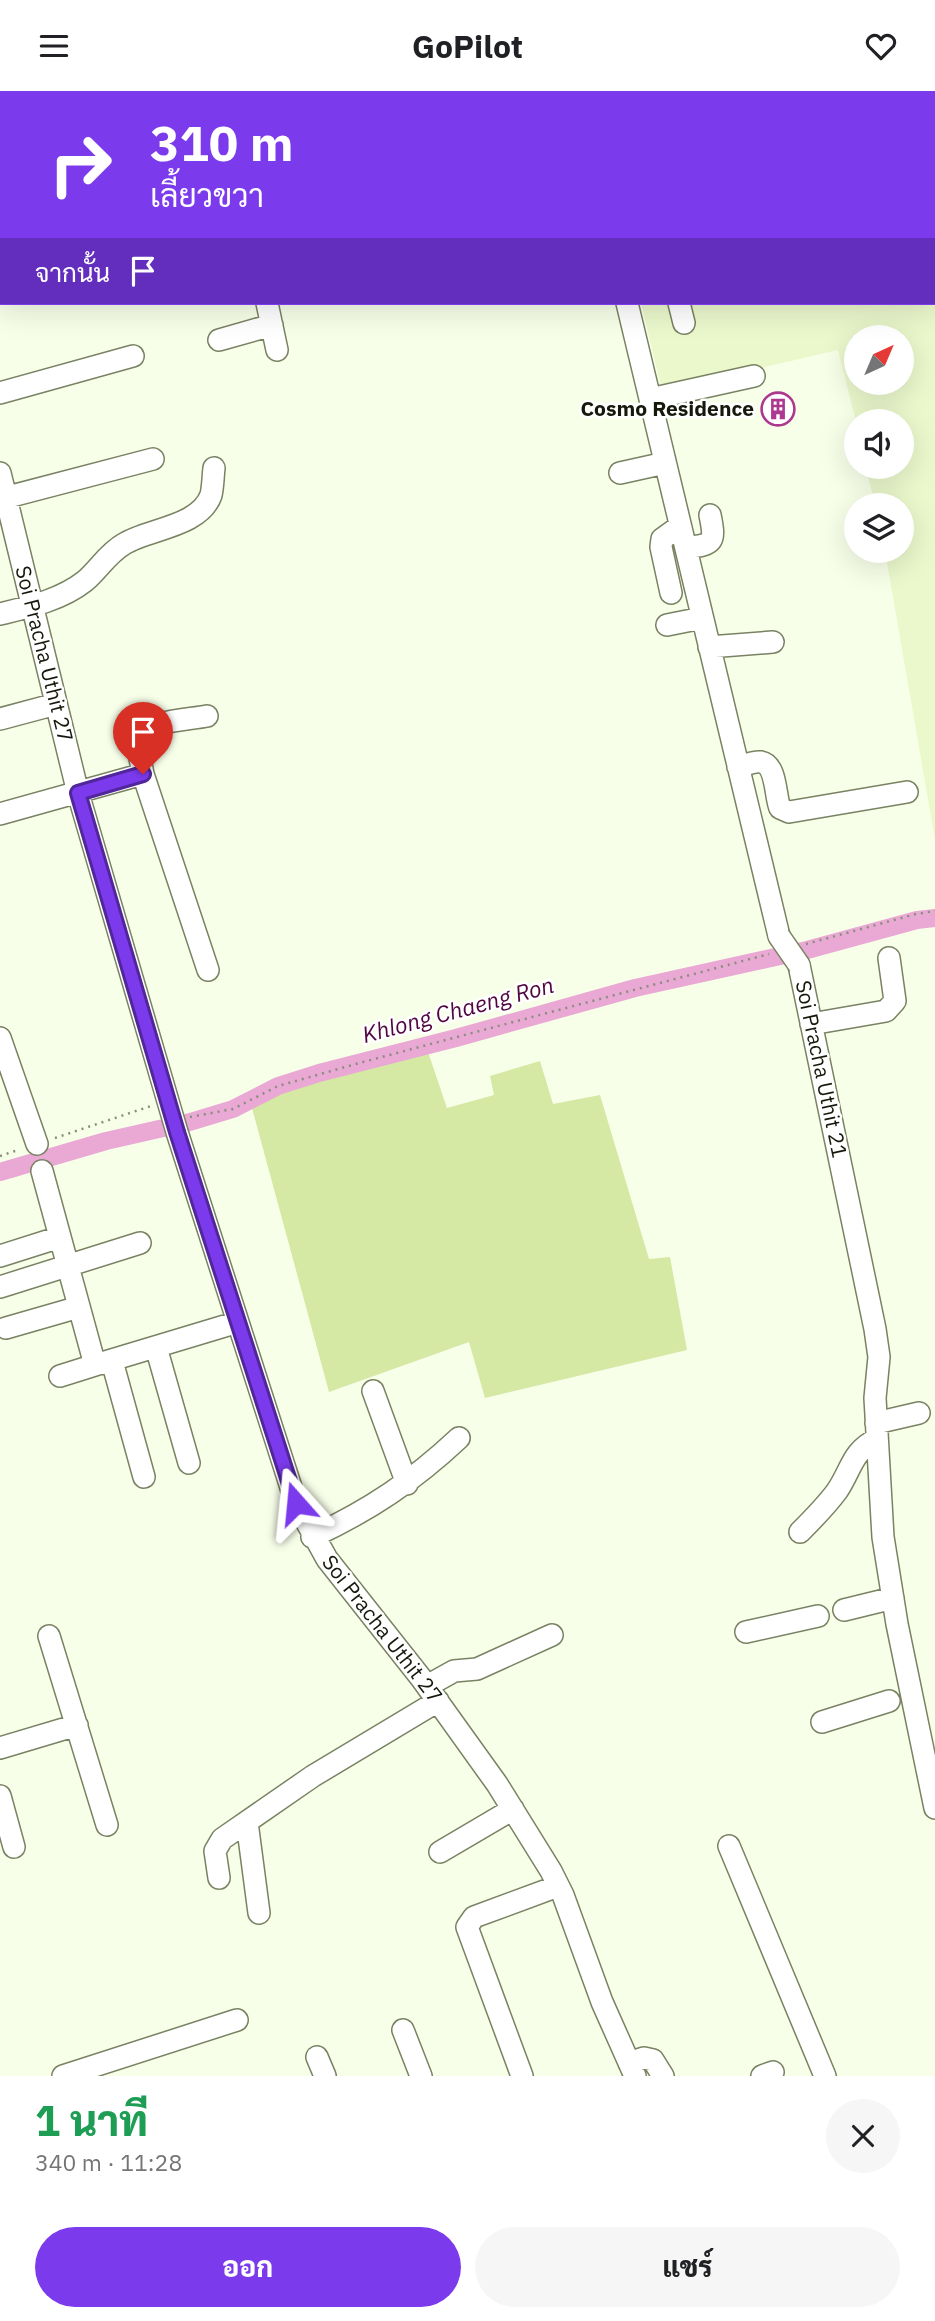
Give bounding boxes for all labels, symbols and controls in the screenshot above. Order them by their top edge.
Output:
text: GoPilot [412,25,523,67]
icon: menu [35,27,73,65]
icon: heart [862,27,900,65]
text: 310 m [150,111,294,174]
icon: right [35,119,126,210]
text: เลี้ยวขวา [150,174,264,216]
icon: arrive [124,252,162,290]
text: จากนั้น [35,255,110,289]
north arrow [844,325,914,395]
map controls [844,325,914,563]
building icon: Cosmo Residence [759,390,797,428]
place label: Cosmo Residence [580,394,754,422]
button: sound [844,409,914,479]
button: layers [844,493,914,563]
street label: Soi Pracha Uthit 27 [10,563,80,745]
pin [113,702,173,774]
icon: arrive [124,713,162,751]
water label: Khlong Chaeng Ron [359,969,557,1049]
street label: Soi Pracha Uthit 21 [790,978,854,1160]
position arrow [259,1466,333,1540]
street label: Soi Pracha Uthit 27 [316,1549,449,1708]
text: 1 นาที [35,2093,148,2148]
button: close [826,2099,900,2173]
text: 340 m · 11:28 [35,2147,182,2177]
button: ออก [35,2227,461,2307]
button: แชร์ [475,2227,900,2307]

